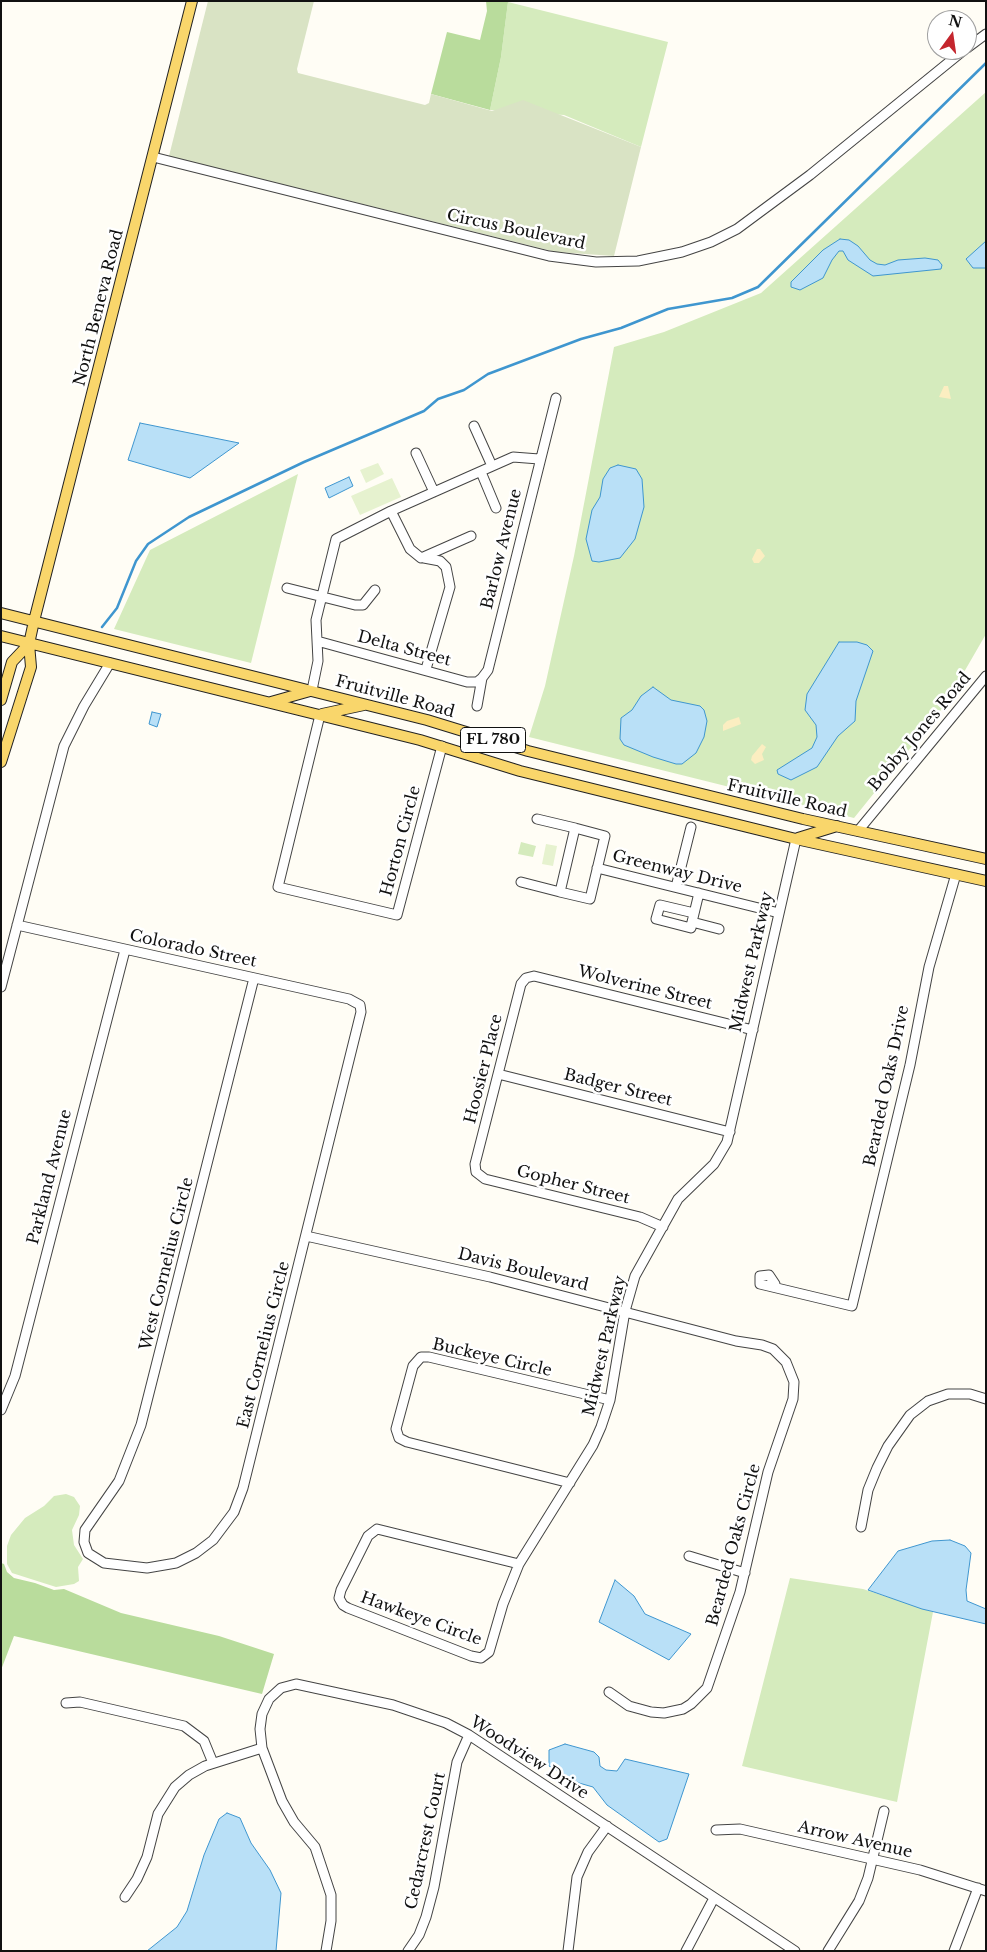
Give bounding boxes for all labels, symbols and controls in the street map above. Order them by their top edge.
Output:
north arrow [927,10,977,60]
text: N [947,11,964,32]
street label: Circus Boulevard [445,206,587,254]
street label: North Beneva Road [70,228,128,388]
street label: Barlow Avenue [478,487,526,611]
street label: Delta Street [355,627,453,671]
street label: Bobby Jones Road [865,669,975,795]
street label: Fruitville Road [333,672,457,722]
road number: FL 780 [460,728,526,752]
street label: Fruitville Road [725,776,849,822]
street label: Horton Circle [377,784,425,898]
street label: Greenway Drive [610,847,744,897]
street label: Midwest Parkway [727,890,777,1034]
street label: Colorado Street [128,926,258,972]
street label: Wolverine Street [576,962,714,1014]
street label: Bearded Oaks Drive [861,1004,913,1168]
street label: Hoosier Place [461,1012,507,1126]
street label: Badger Street [562,1065,674,1111]
street label: Parkland Avenue [24,1107,76,1247]
street label: Gopher Street [515,1162,631,1208]
street label: West Cornelius Circle [136,1175,198,1353]
street label: Davis Boulevard [456,1244,590,1296]
street label: East Cornelius Circle [234,1260,294,1430]
street label: Midwest Parkway [580,1274,630,1418]
street label: Buckeye Circle [430,1335,554,1381]
street label: Bearded Oaks Circle [703,1462,765,1628]
street label: Hawkeye Circle [358,1588,484,1650]
street label: Woodview Drive [466,1713,592,1803]
street label: Cedarcrest Court [402,1771,450,1911]
street label: Arrow Avenue [796,1818,914,1862]

